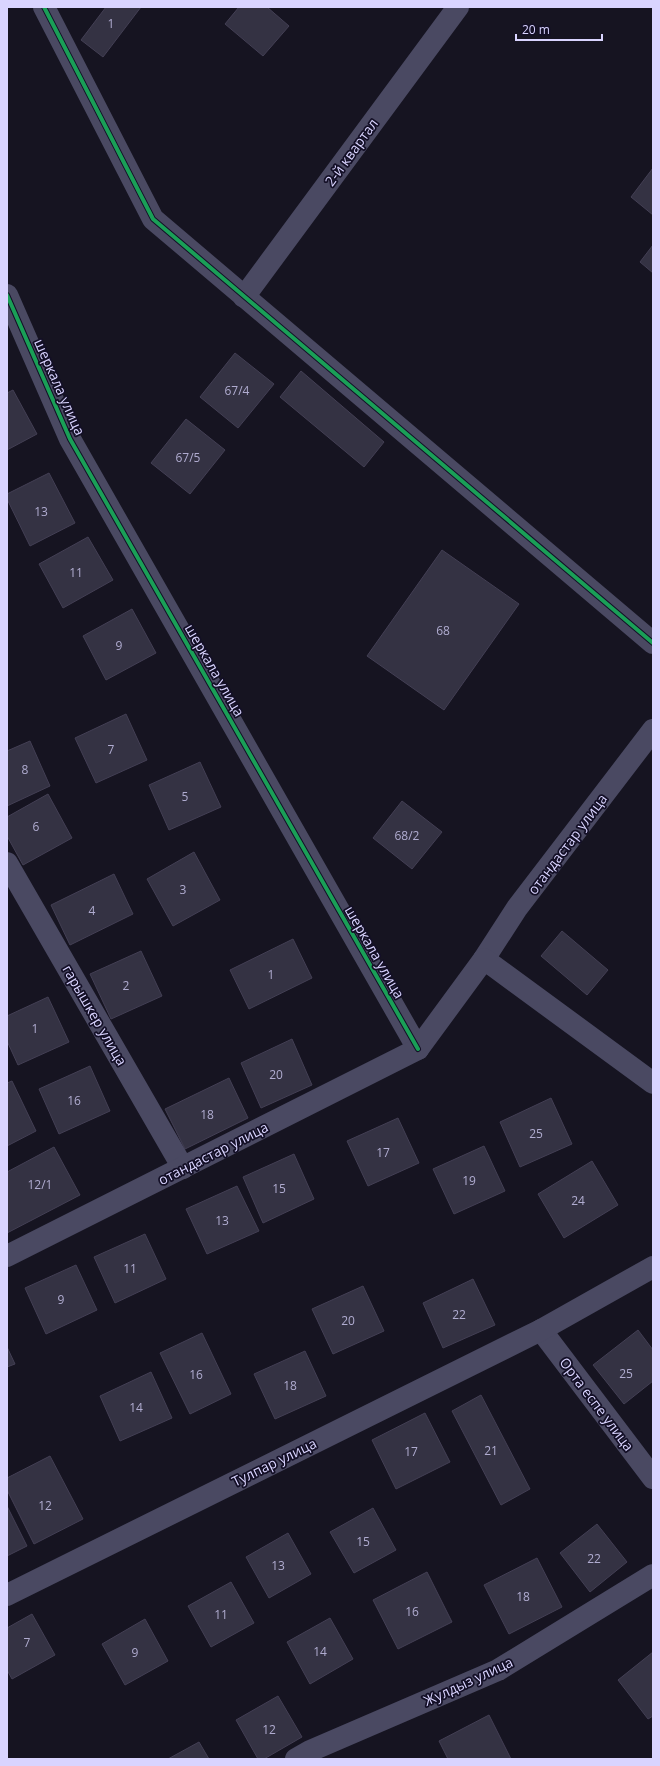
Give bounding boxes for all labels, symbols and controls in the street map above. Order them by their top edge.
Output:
house number: 1 [108,15,114,32]
scale bar [516,16,602,42]
text: 20 m [522,21,550,38]
street label: 2-й квартал [320,114,382,190]
street label: шеркала улица [30,336,90,438]
house number: 67/4 [225,382,250,399]
house number: 67/5 [176,449,201,466]
house number: 13 [34,503,48,520]
house number: 11 [69,564,83,581]
street label: шеркала улица [181,620,249,720]
house number: 68 [436,622,450,639]
house number: 9 [116,637,123,654]
house number: 7 [108,741,115,758]
house number: 8 [22,761,29,778]
house number: 5 [182,788,189,805]
street label: отандастар улица [523,790,611,898]
house number: 6 [33,818,40,835]
house number: 68/2 [395,827,420,844]
house number: 3 [180,881,187,898]
house number: 4 [89,902,96,919]
street label: шеркала улица [341,902,409,1002]
street label: гарышкер улица [58,961,132,1069]
house number: 1 [268,966,274,983]
house number: 2 [123,977,130,994]
house number: 1 [32,1020,38,1037]
house number: 20 [269,1066,283,1083]
house number: 16 [67,1092,81,1109]
house number: 18 [200,1106,214,1123]
street label: отандастар улица [155,1117,271,1189]
house number: 25 [529,1125,543,1142]
house number: 17 [376,1144,390,1161]
house number: 19 [462,1172,476,1189]
house number: 12/1 [28,1176,52,1193]
house number: 15 [272,1180,286,1197]
house number: 24 [571,1192,585,1209]
house number: 13 [215,1212,229,1229]
house number: 11 [123,1260,137,1277]
house number: 9 [58,1291,65,1308]
house number: 22 [452,1306,466,1323]
house number: 20 [341,1312,355,1329]
street label: Орта еспе улица [556,1353,638,1455]
house number: 25 [619,1365,633,1382]
house number: 16 [189,1366,203,1383]
house number: 18 [283,1377,297,1394]
house number: 14 [129,1399,143,1416]
street label: Тулпар улица [229,1433,319,1491]
house number: 21 [484,1442,498,1459]
house number: 17 [404,1443,418,1460]
house number: 12 [38,1497,52,1514]
house number: 15 [356,1533,370,1550]
house number: 22 [587,1550,601,1567]
house number: 13 [271,1557,285,1574]
house number: 18 [516,1588,530,1605]
house number: 16 [405,1603,419,1620]
house number: 11 [214,1606,228,1623]
house number: 7 [24,1634,31,1651]
house number: 14 [313,1643,327,1660]
house number: 9 [132,1644,139,1661]
street label: Жулдыз улица [420,1652,516,1710]
house number: 12 [262,1721,276,1738]

